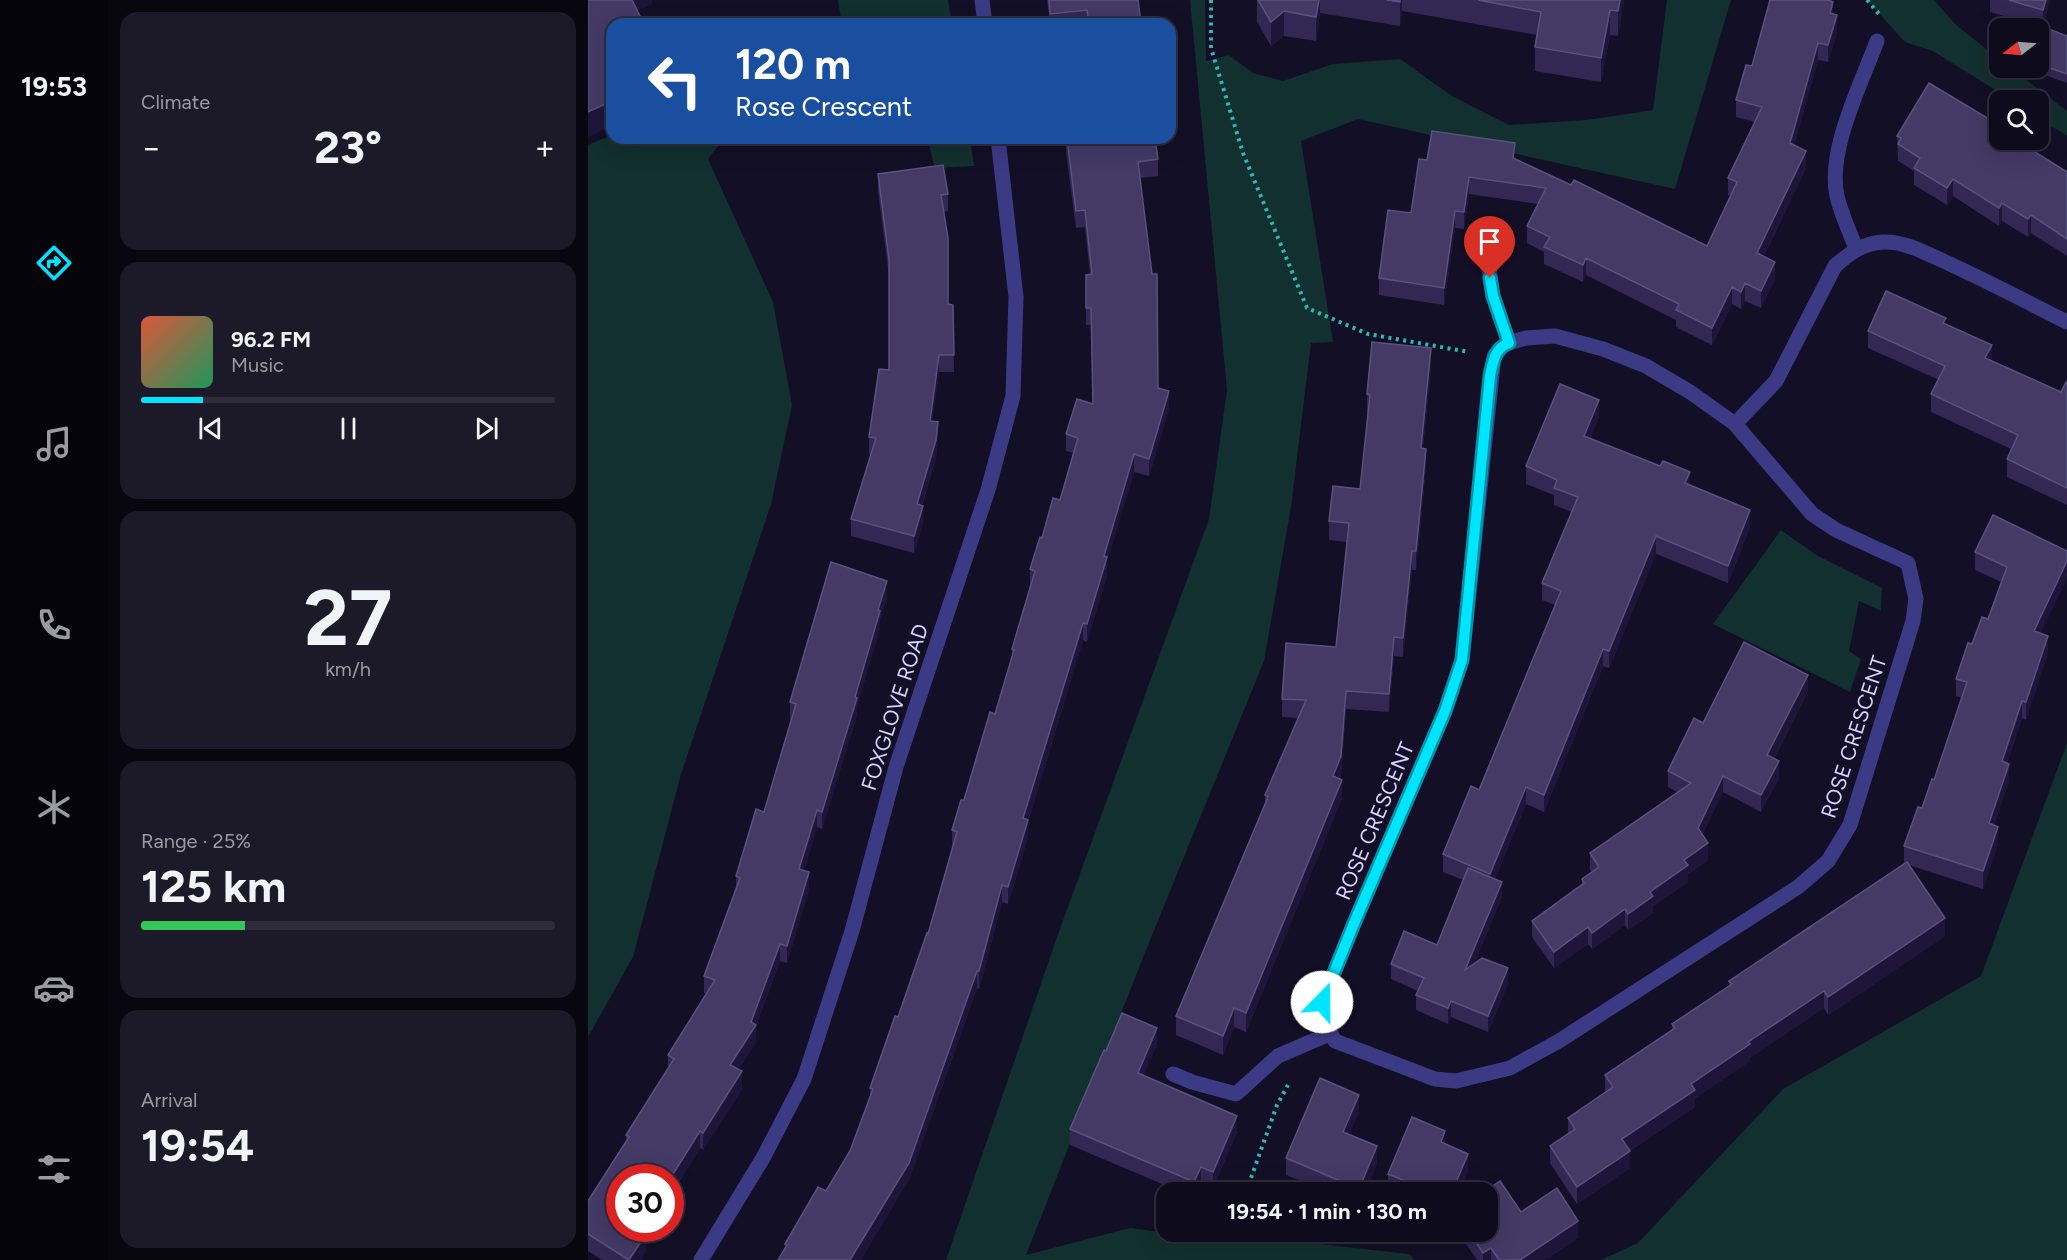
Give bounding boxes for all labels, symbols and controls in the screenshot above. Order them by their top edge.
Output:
north arrow [1989,18,2049,78]
map controls [1989,18,2049,150]
text: 120 m [735,39,851,90]
icon: left [636,42,714,120]
text: 19:53 [21,70,87,103]
text: Climate [141,90,210,114]
text: Rose Crescent [735,90,912,123]
button: search [1989,90,2049,150]
text: 23° [314,120,382,174]
text: − [141,128,162,167]
text: + [534,128,555,167]
pin [1464,216,1515,278]
icon: arrive [1473,225,1506,258]
icon: directions [33,242,75,284]
text: 96.2 FM [231,326,311,353]
text: Music [231,353,284,377]
icon: previous [194,412,227,445]
icon: pause [332,412,365,445]
icon: next [470,412,503,445]
icon: music [33,423,75,465]
text: 27 [304,571,392,665]
icon: phone [33,604,75,646]
street label: FOXGLOVE ROAD [856,620,933,793]
street label: ROSE CRESCENT [1816,652,1892,821]
text: km/h [325,657,371,681]
street label: ROSE CRESCENT [1330,738,1419,903]
icon: climate [33,786,75,828]
text: Range · 25% [141,829,251,853]
text: 125 km [141,859,286,913]
icon: car [33,967,75,1009]
position arrow [1290,970,1354,1034]
text: Arrival [141,1088,197,1112]
text: 19:54 [141,1118,254,1172]
icon: filters [33,1148,75,1190]
speed limit sign: 30 [606,1164,684,1242]
text: 19:54 · 1 min · 130 m [1227,1198,1427,1225]

